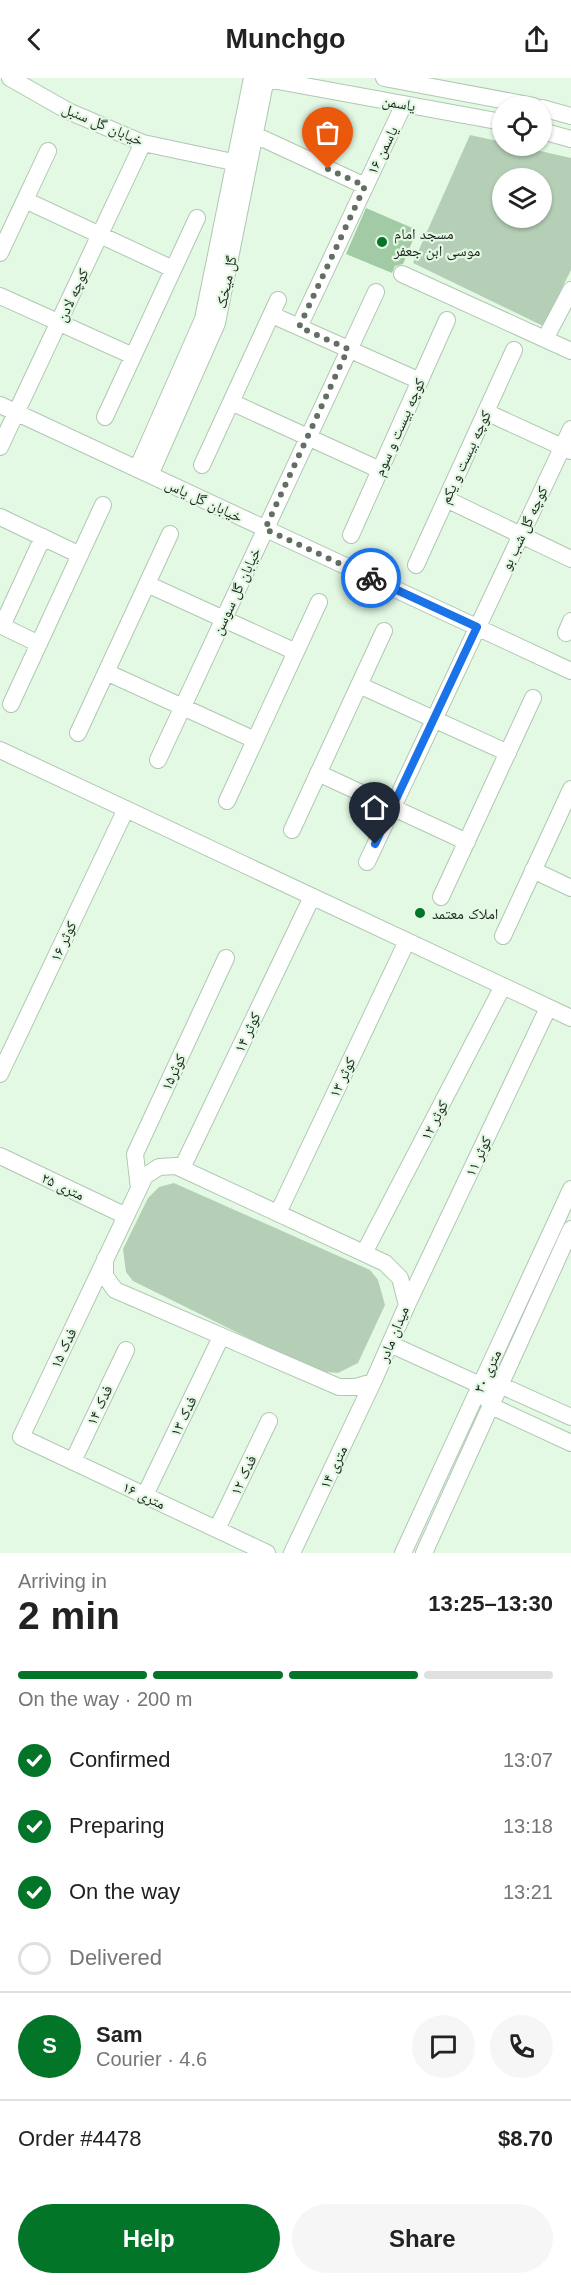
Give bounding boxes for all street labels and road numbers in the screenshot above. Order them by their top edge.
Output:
street label: یاسمن [381,92,417,116]
street label: خیابان گل سنبل [59,99,146,151]
street label: یاسمن ۱۶ [363,123,403,178]
street label: گل میخک [212,254,242,310]
street label: کوچه لادن [52,266,93,325]
street label: کوچه بیست و سوم [370,376,430,479]
street label: کوچه بیست و یکم [436,408,496,507]
street label: خیابان گل یاس [162,475,246,527]
street label: کوچه گل شب بو [497,483,553,573]
street label: خیابان گل سوسن [208,544,266,638]
street label: کوثر ۱۶ [46,918,81,964]
street label: کوثر ۱۴ [230,1009,265,1055]
street label: کوثر۱۵ [157,1051,190,1093]
street label: کوثر ۱۳ [325,1054,360,1100]
street label: کوثر ۱۲ [417,1097,452,1143]
street label: کوثر ۱۱ [461,1133,496,1179]
street label: ۲۵ متری [38,1169,87,1205]
street label: میدان مادر [374,1304,414,1366]
street label: فدک ۱۵ [46,1325,80,1371]
street label: ۳۰ متری [470,1347,506,1396]
street label: فدک ۱۴ [82,1382,116,1428]
street label: فدک ۱۳ [166,1393,200,1439]
street label: ۱۴ متری [316,1443,352,1492]
street label: فدک ۱۲ [226,1452,260,1498]
street label: ۱۶ متری [119,1478,168,1514]

